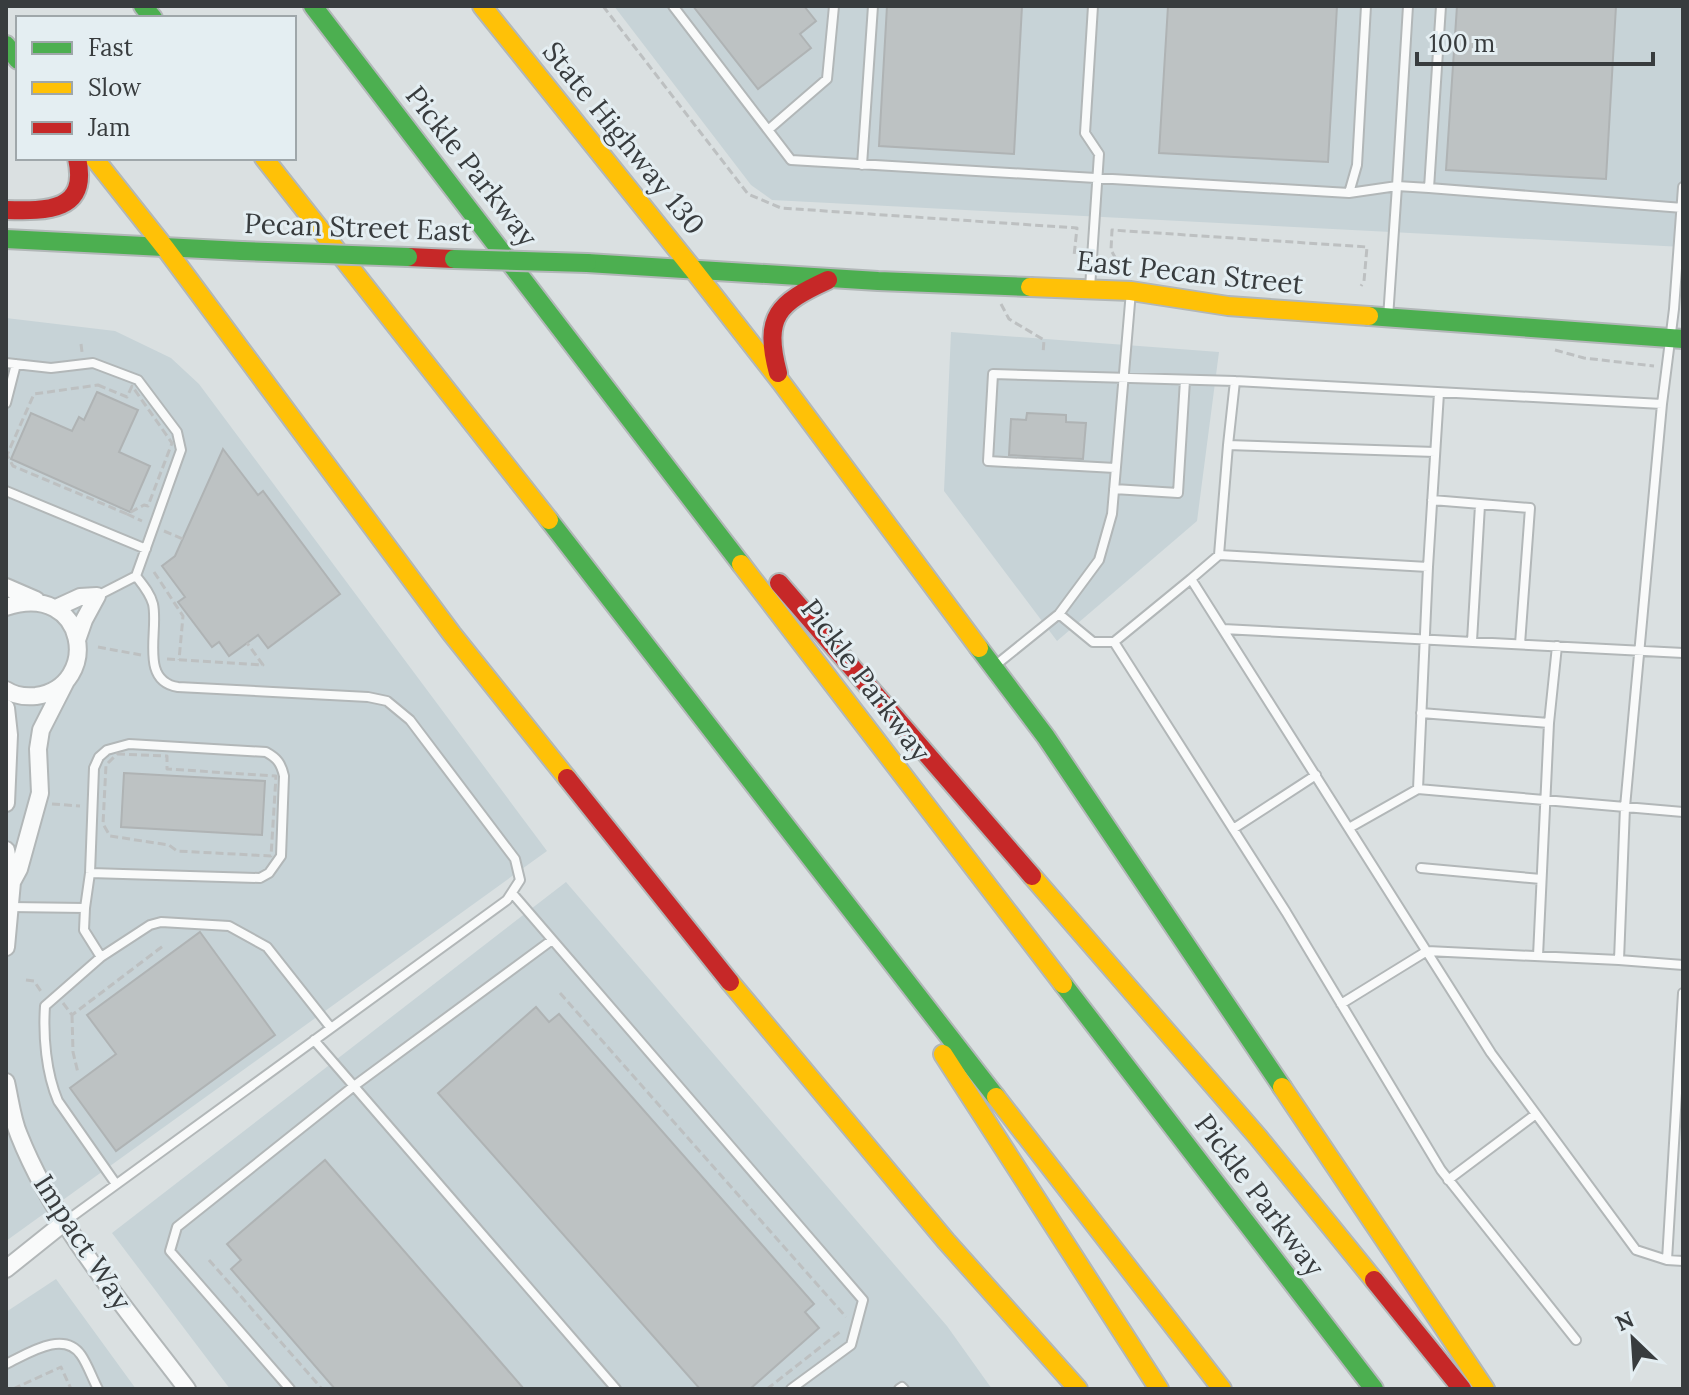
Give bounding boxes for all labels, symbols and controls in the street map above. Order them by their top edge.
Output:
legend [16,16,296,160]
scale bar [1417,16,1653,66]
text: 100 m [1429,28,1495,59]
text: Fast [88,32,134,63]
street label: State Highway 130 [535,34,713,242]
text: Slow [88,72,142,103]
street label: Pickle Parkway [398,78,546,254]
text: Jam [87,112,130,143]
street label: Pecan Street East [244,205,473,249]
street label: East Pecan Street [1075,242,1305,302]
street label: Pickle Parkway [793,592,939,769]
street label: Pickle Parkway [1187,1107,1333,1284]
street label: Impact Way [26,1168,140,1317]
north arrow [1593,1299,1673,1379]
text: N [1611,1305,1638,1337]

